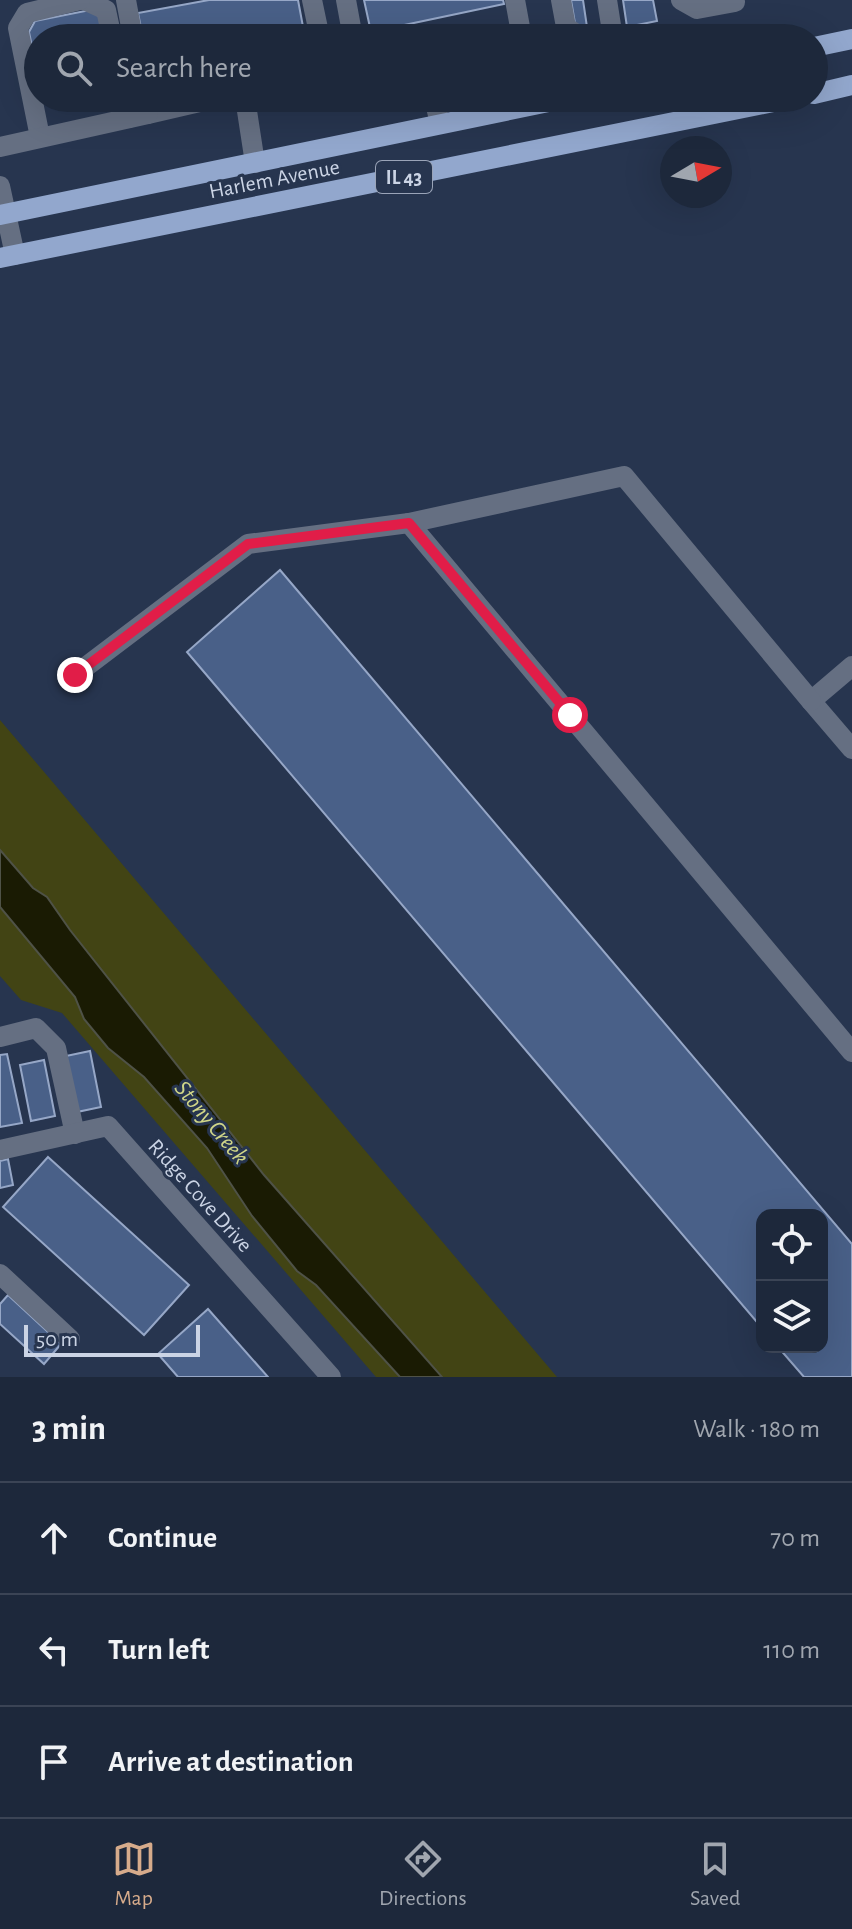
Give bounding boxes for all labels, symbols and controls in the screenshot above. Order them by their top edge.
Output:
search box [24,24,828,112]
icon: search [52,46,96,90]
text: Search here [116,53,252,83]
north arrow [660,136,732,208]
street label: Harlem Avenue [207,156,341,202]
road number: IL 43 [376,161,432,193]
route end [57,657,93,693]
route start [552,697,588,733]
water label: Stony Creek [170,1076,253,1169]
street label: Ridge Cove Drive [144,1135,256,1256]
map controls [756,1209,828,1353]
button: locate [756,1209,828,1281]
button: layers [756,1281,828,1353]
scale bar [24,1321,200,1357]
text: 50 m [36,1328,78,1350]
text: 3 min [32,1412,106,1446]
text: Walk · 180 m [693,1416,820,1442]
icon: ahead [32,1516,76,1560]
text: Continue [108,1523,217,1553]
text: 70 m [770,1525,820,1551]
icon: left [32,1628,76,1672]
text: Turn left [108,1635,209,1665]
text: 110 m [763,1637,820,1663]
icon: arrive [32,1740,76,1784]
text: Arrive at destination [108,1747,354,1777]
tab: Map [112,1837,156,1911]
tab: Directions [379,1837,467,1911]
tab: Saved [690,1837,740,1911]

